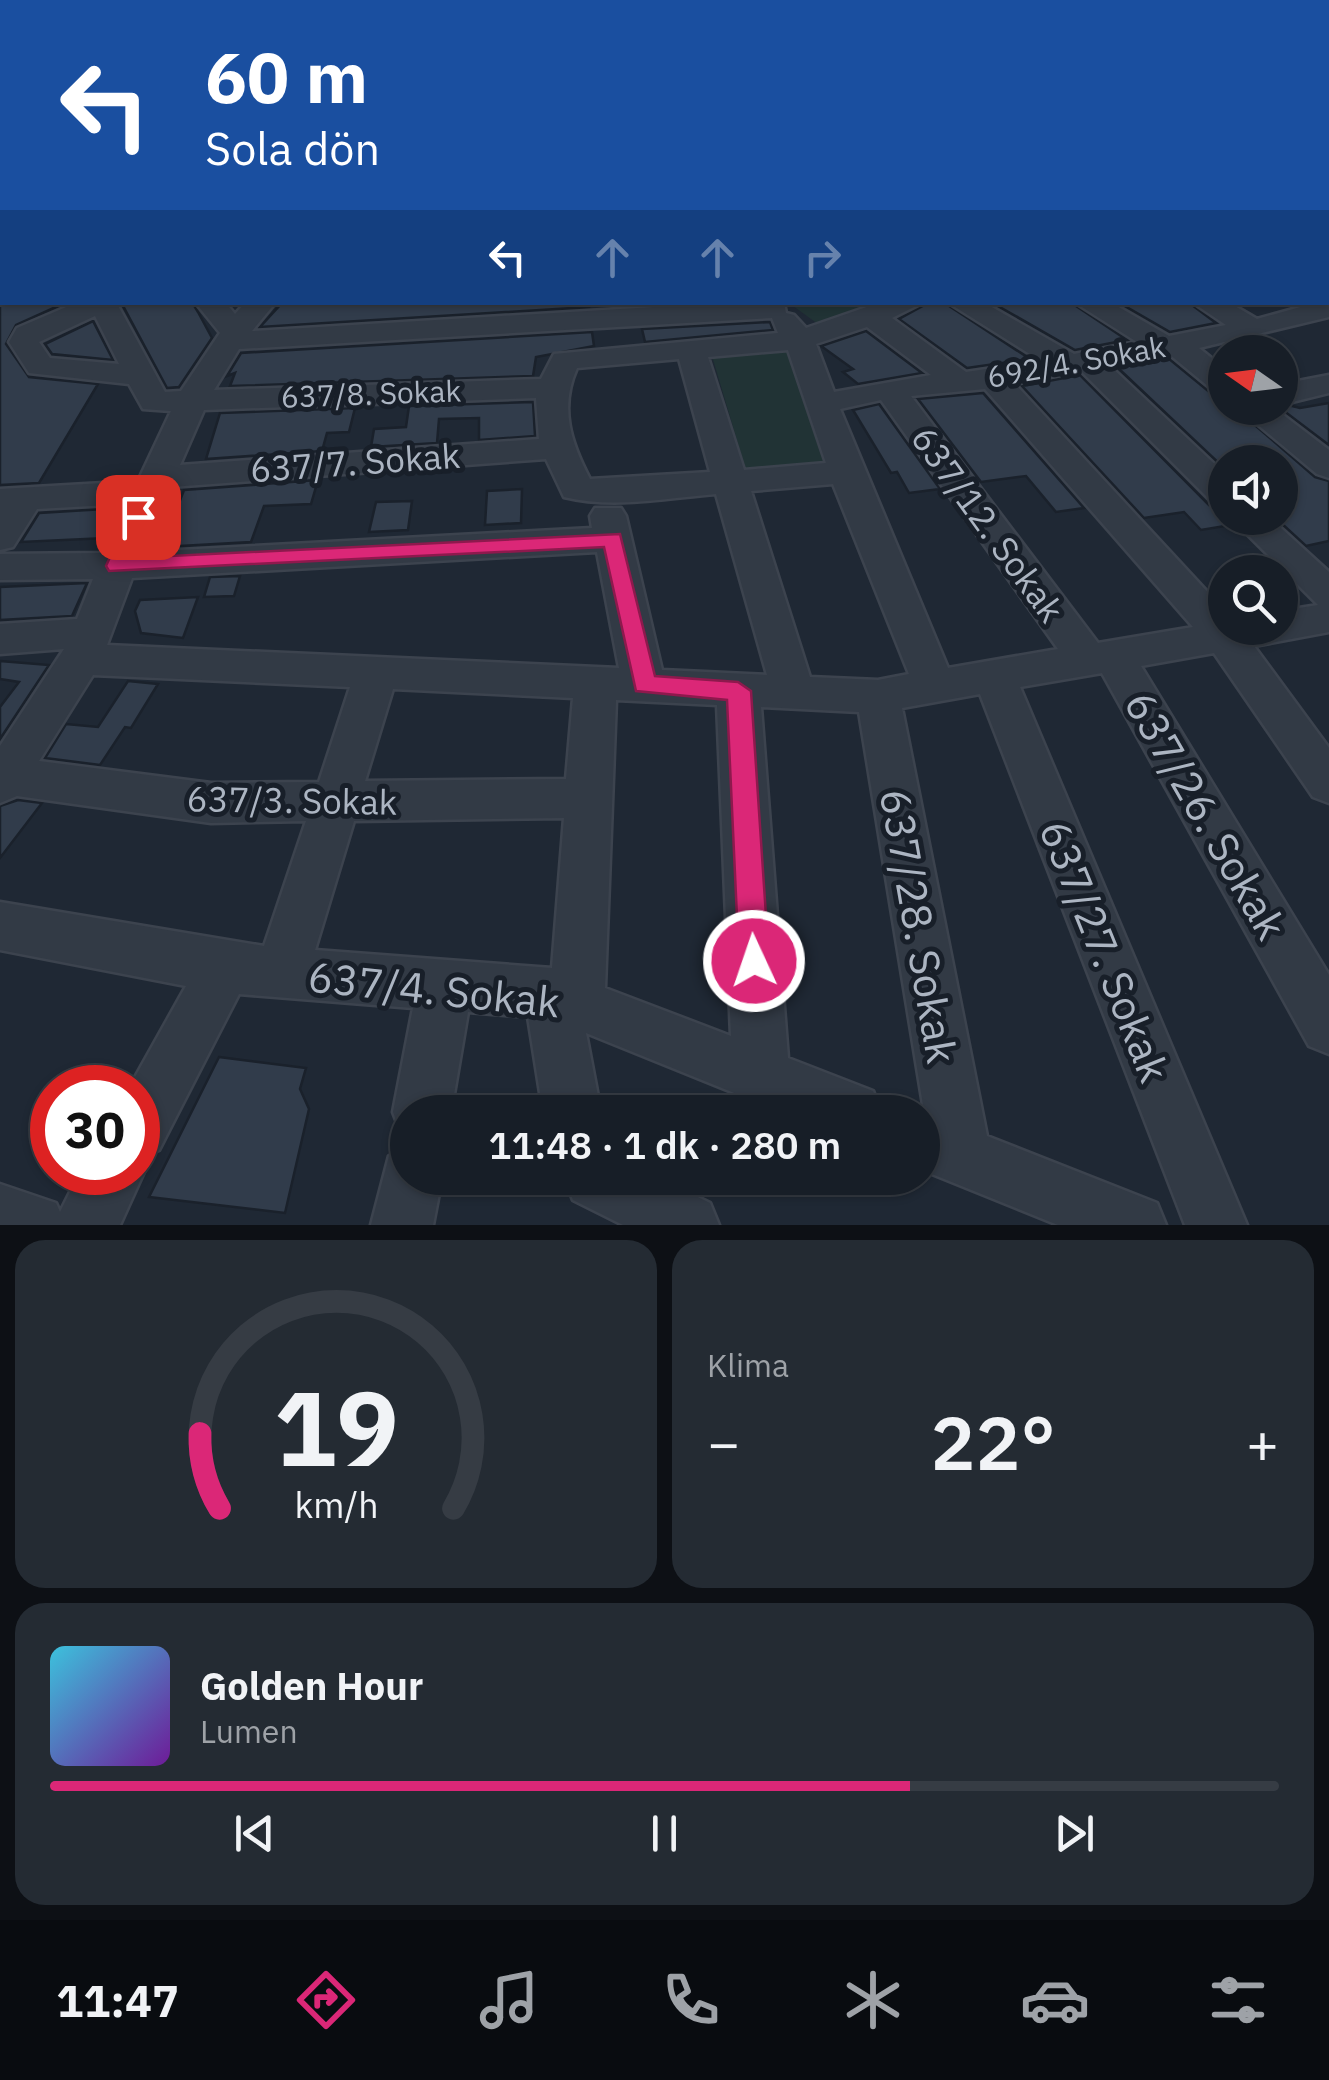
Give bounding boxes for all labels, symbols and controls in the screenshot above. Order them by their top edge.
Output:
text: 60 m [205,31,368,122]
icon: left [40,40,170,170]
text: Sola dön [205,119,380,177]
icon: left [480,230,535,285]
icon: ahead [585,230,640,285]
icon: ahead [690,230,745,285]
icon: right [795,230,850,285]
street label: 692/4. Sokak [984,326,1168,396]
north arrow [1208,335,1298,425]
map controls [1208,335,1298,645]
street label: 637/8. Sokak [280,370,462,416]
street label: 637/12. Sokak [901,417,1075,631]
street label: 637/7. Sokak [248,432,462,492]
button: sound [1208,445,1298,535]
pin [96,475,181,560]
icon: arrive [111,490,166,545]
button: search [1208,555,1298,645]
street label: 637/26. Sokak [1113,681,1299,949]
street label: 637/3. Sokak [186,775,398,825]
street label: 637/28. Sokak [868,784,970,1068]
street label: 637/27. Sokak [1027,812,1183,1090]
position arrow [702,909,806,1013]
street label: 637/4. Sokak [305,948,563,1030]
speed limit sign: 30 [30,1065,160,1195]
text: 11:48 · 1 dk · 280 m [489,1120,841,1169]
text: Klima [707,1344,789,1386]
text: 19 [274,1359,398,1495]
text: 22° [930,1393,1056,1491]
text: − [707,1407,740,1478]
text: + [1246,1407,1279,1478]
text: km/h [294,1481,378,1528]
text: Golden Hour [200,1661,423,1710]
text: Lumen [200,1710,298,1752]
icon: previous [227,1806,282,1861]
icon: pause [637,1806,692,1861]
icon: next [1047,1806,1102,1861]
icon: directions [291,1965,361,2035]
icon: music [474,1965,544,2035]
icon: phone [656,1965,726,2035]
icon: climate [838,1965,908,2035]
icon: car [1020,1965,1090,2035]
icon: filters [1203,1965,1273,2035]
text: 11:47 [56,1971,179,2029]

